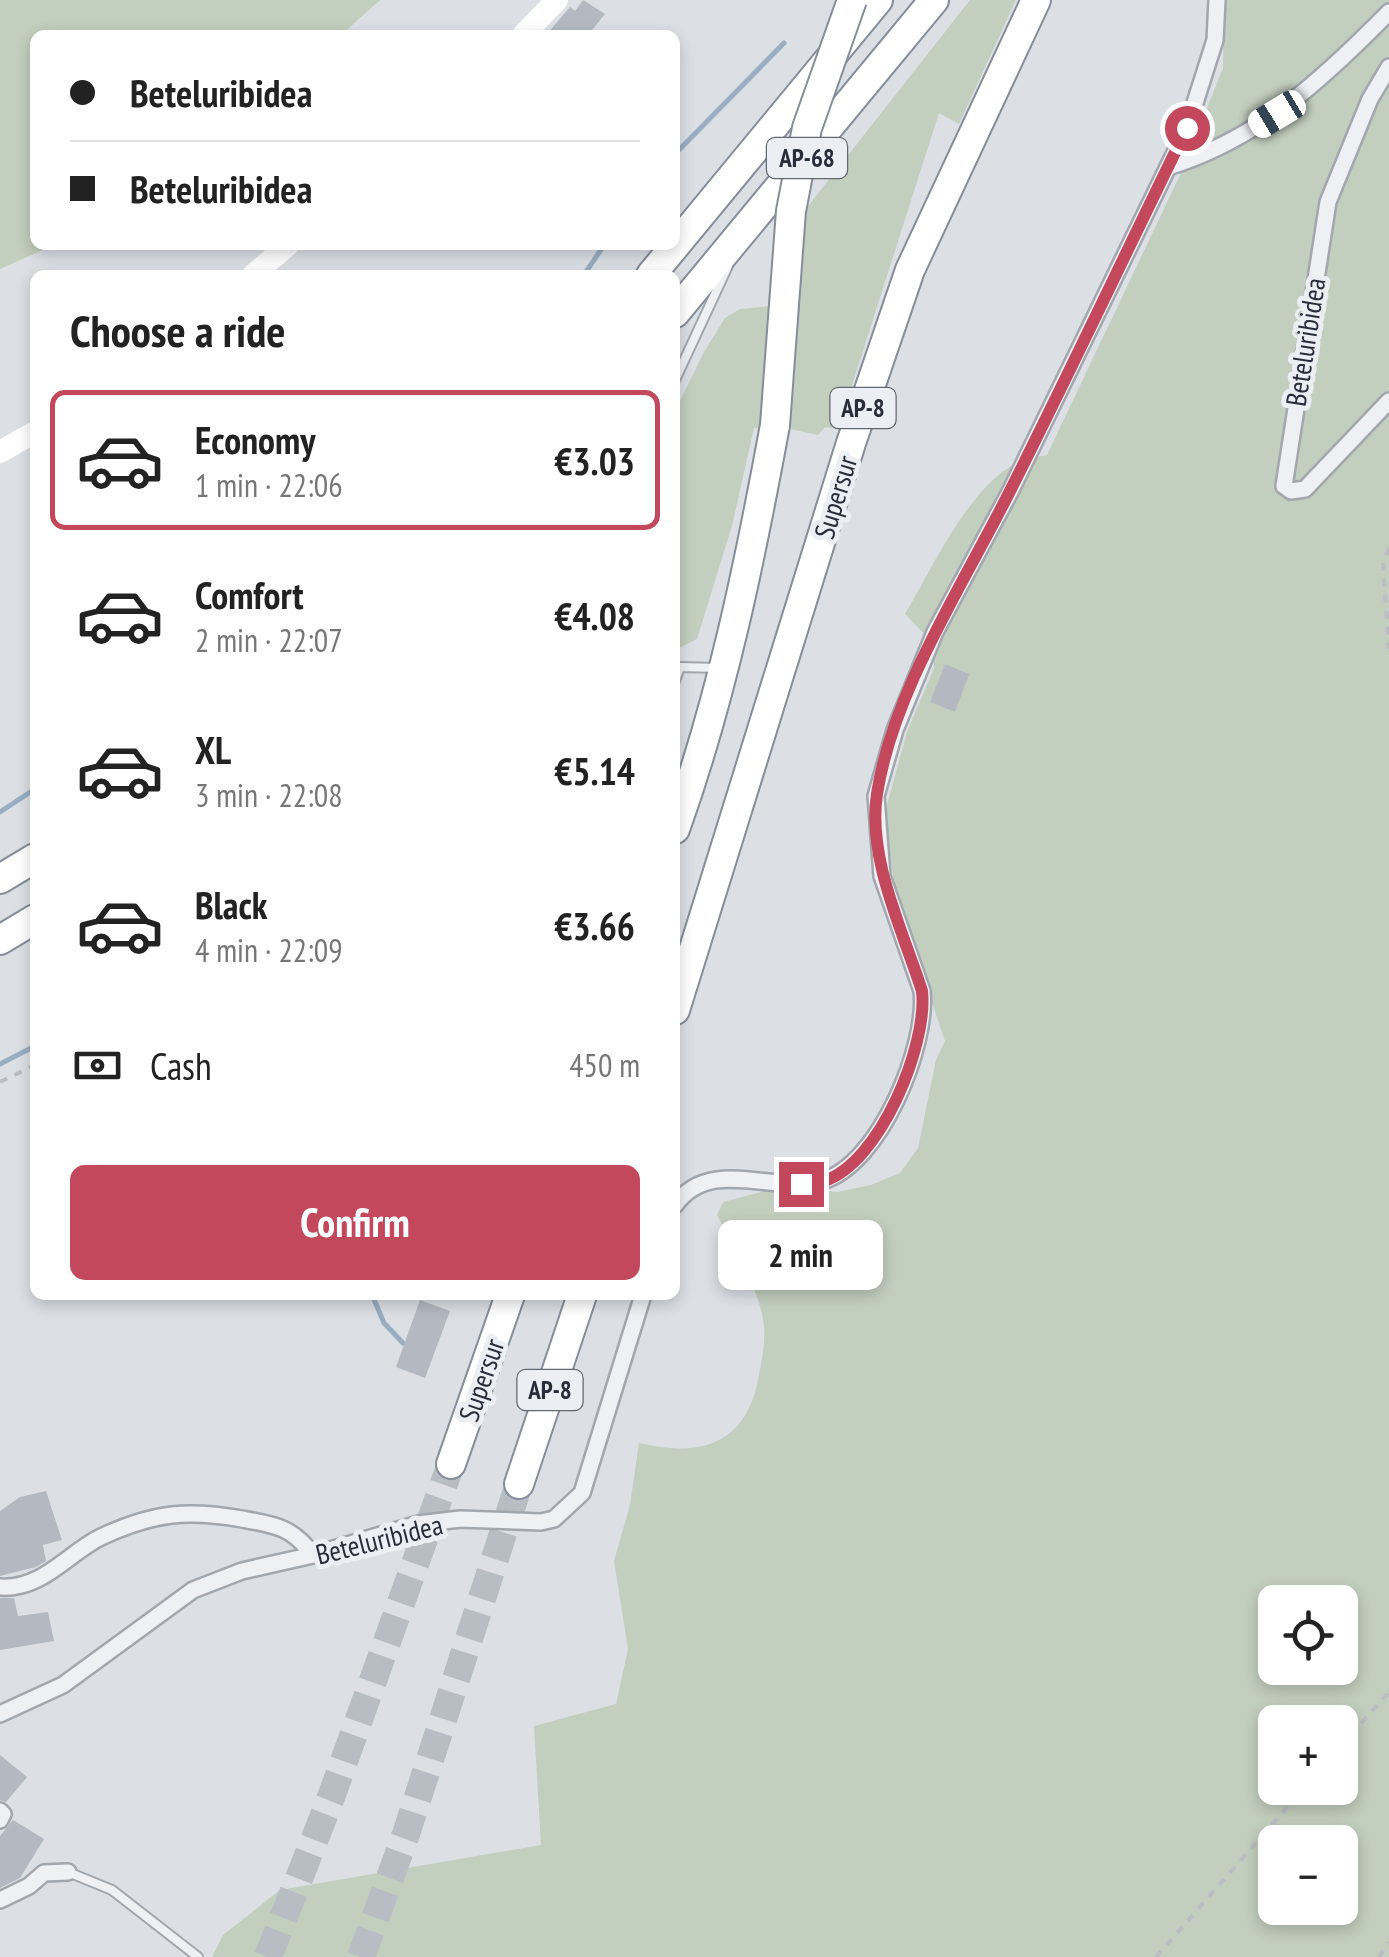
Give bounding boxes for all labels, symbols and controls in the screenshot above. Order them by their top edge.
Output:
text: Beteluribidea [130,68,312,117]
car [1244,86,1310,142]
route start [1165,106,1210,151]
road number: AP-68 [767,138,847,178]
text: Beteluribidea [130,164,312,213]
street label: Beteluribidea [1277,275,1333,409]
text: Choose a ride [70,301,285,359]
road number: AP-8 [830,388,896,428]
icon: car [75,415,165,505]
text: Economy [195,415,315,464]
text: €3.03 [554,436,635,485]
street label: Supersur [805,451,865,543]
text: 1 min · 22:06 [195,464,343,506]
icon: car [75,570,165,660]
text: Comfort [195,570,304,619]
text: €4.08 [554,591,635,640]
text: 2 min · 22:07 [195,619,343,661]
icon: car [75,725,165,815]
text: XL [195,725,231,774]
text: €5.14 [554,746,635,795]
text: 3 min · 22:08 [195,774,343,816]
icon: car [75,880,165,970]
text: Black [195,880,268,929]
text: €3.66 [554,901,635,950]
text: 4 min · 22:09 [195,929,343,971]
icon: cash [70,1038,125,1093]
text: Cash [150,1041,212,1090]
text: 450 m [569,1044,640,1086]
route end [779,1162,824,1207]
button: Confirm [70,1165,640,1280]
callout: 2 min [718,1219,884,1289]
text: 2 min [768,1234,833,1276]
street label: Supersur [450,1334,512,1426]
road number: AP-8 [518,1370,582,1410]
street label: Beteluribidea [312,1505,446,1573]
map controls [1258,1585,1358,1925]
button: locate [1258,1585,1358,1685]
button: + [1258,1705,1358,1805]
button: − [1258,1825,1358,1925]

